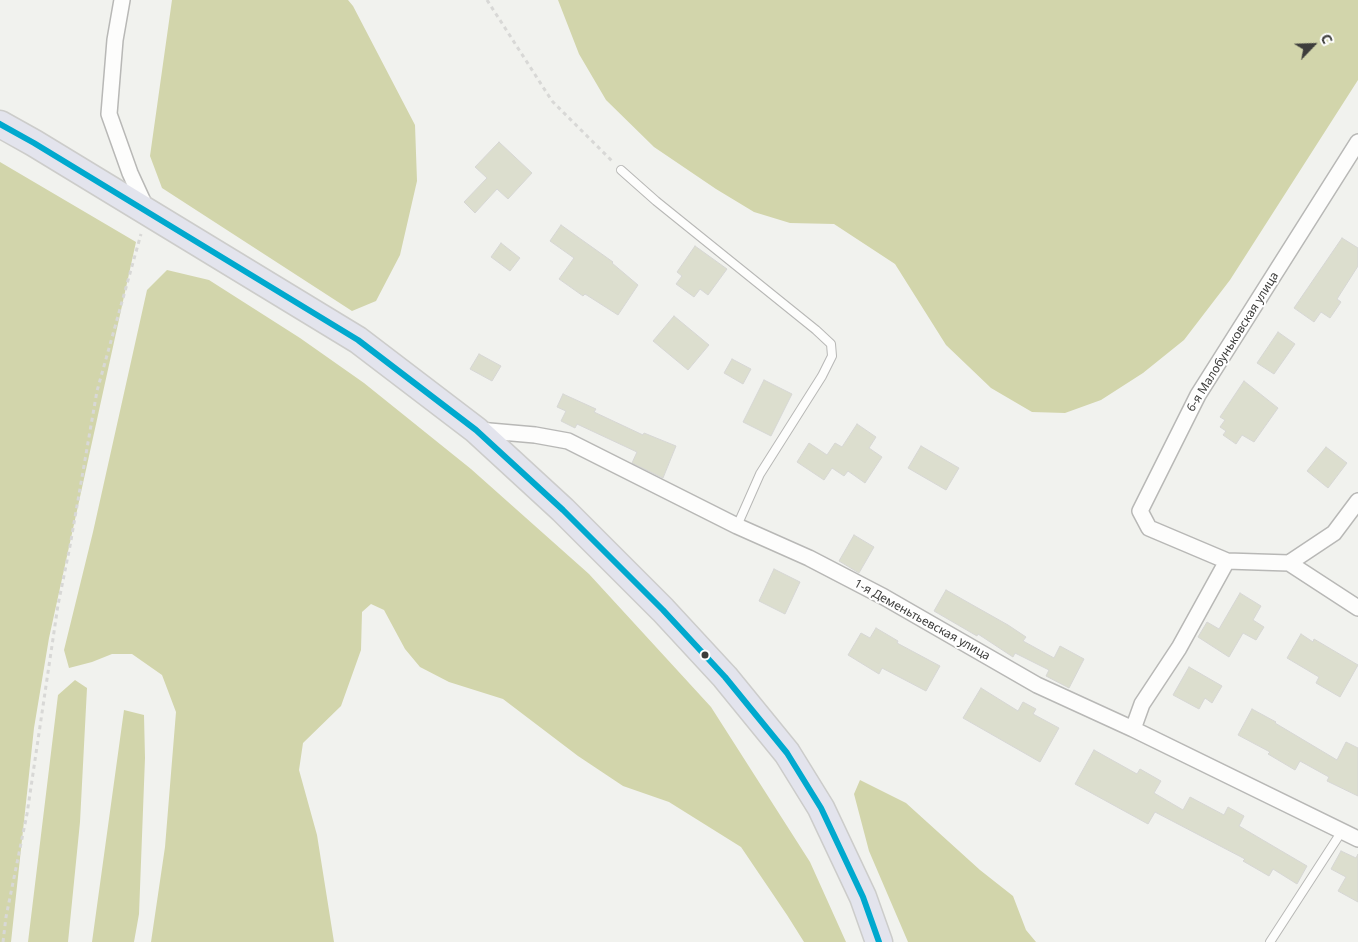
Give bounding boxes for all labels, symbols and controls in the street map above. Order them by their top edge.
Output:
north arrow [1288,20,1338,70]
text: С [1317,31,1338,47]
street label: 6-я Малобуньковская улица [1184,269,1282,415]
street label: 1-я Деменьтьевская улица [851,577,993,663]
unlabelled marker [700,650,710,660]

